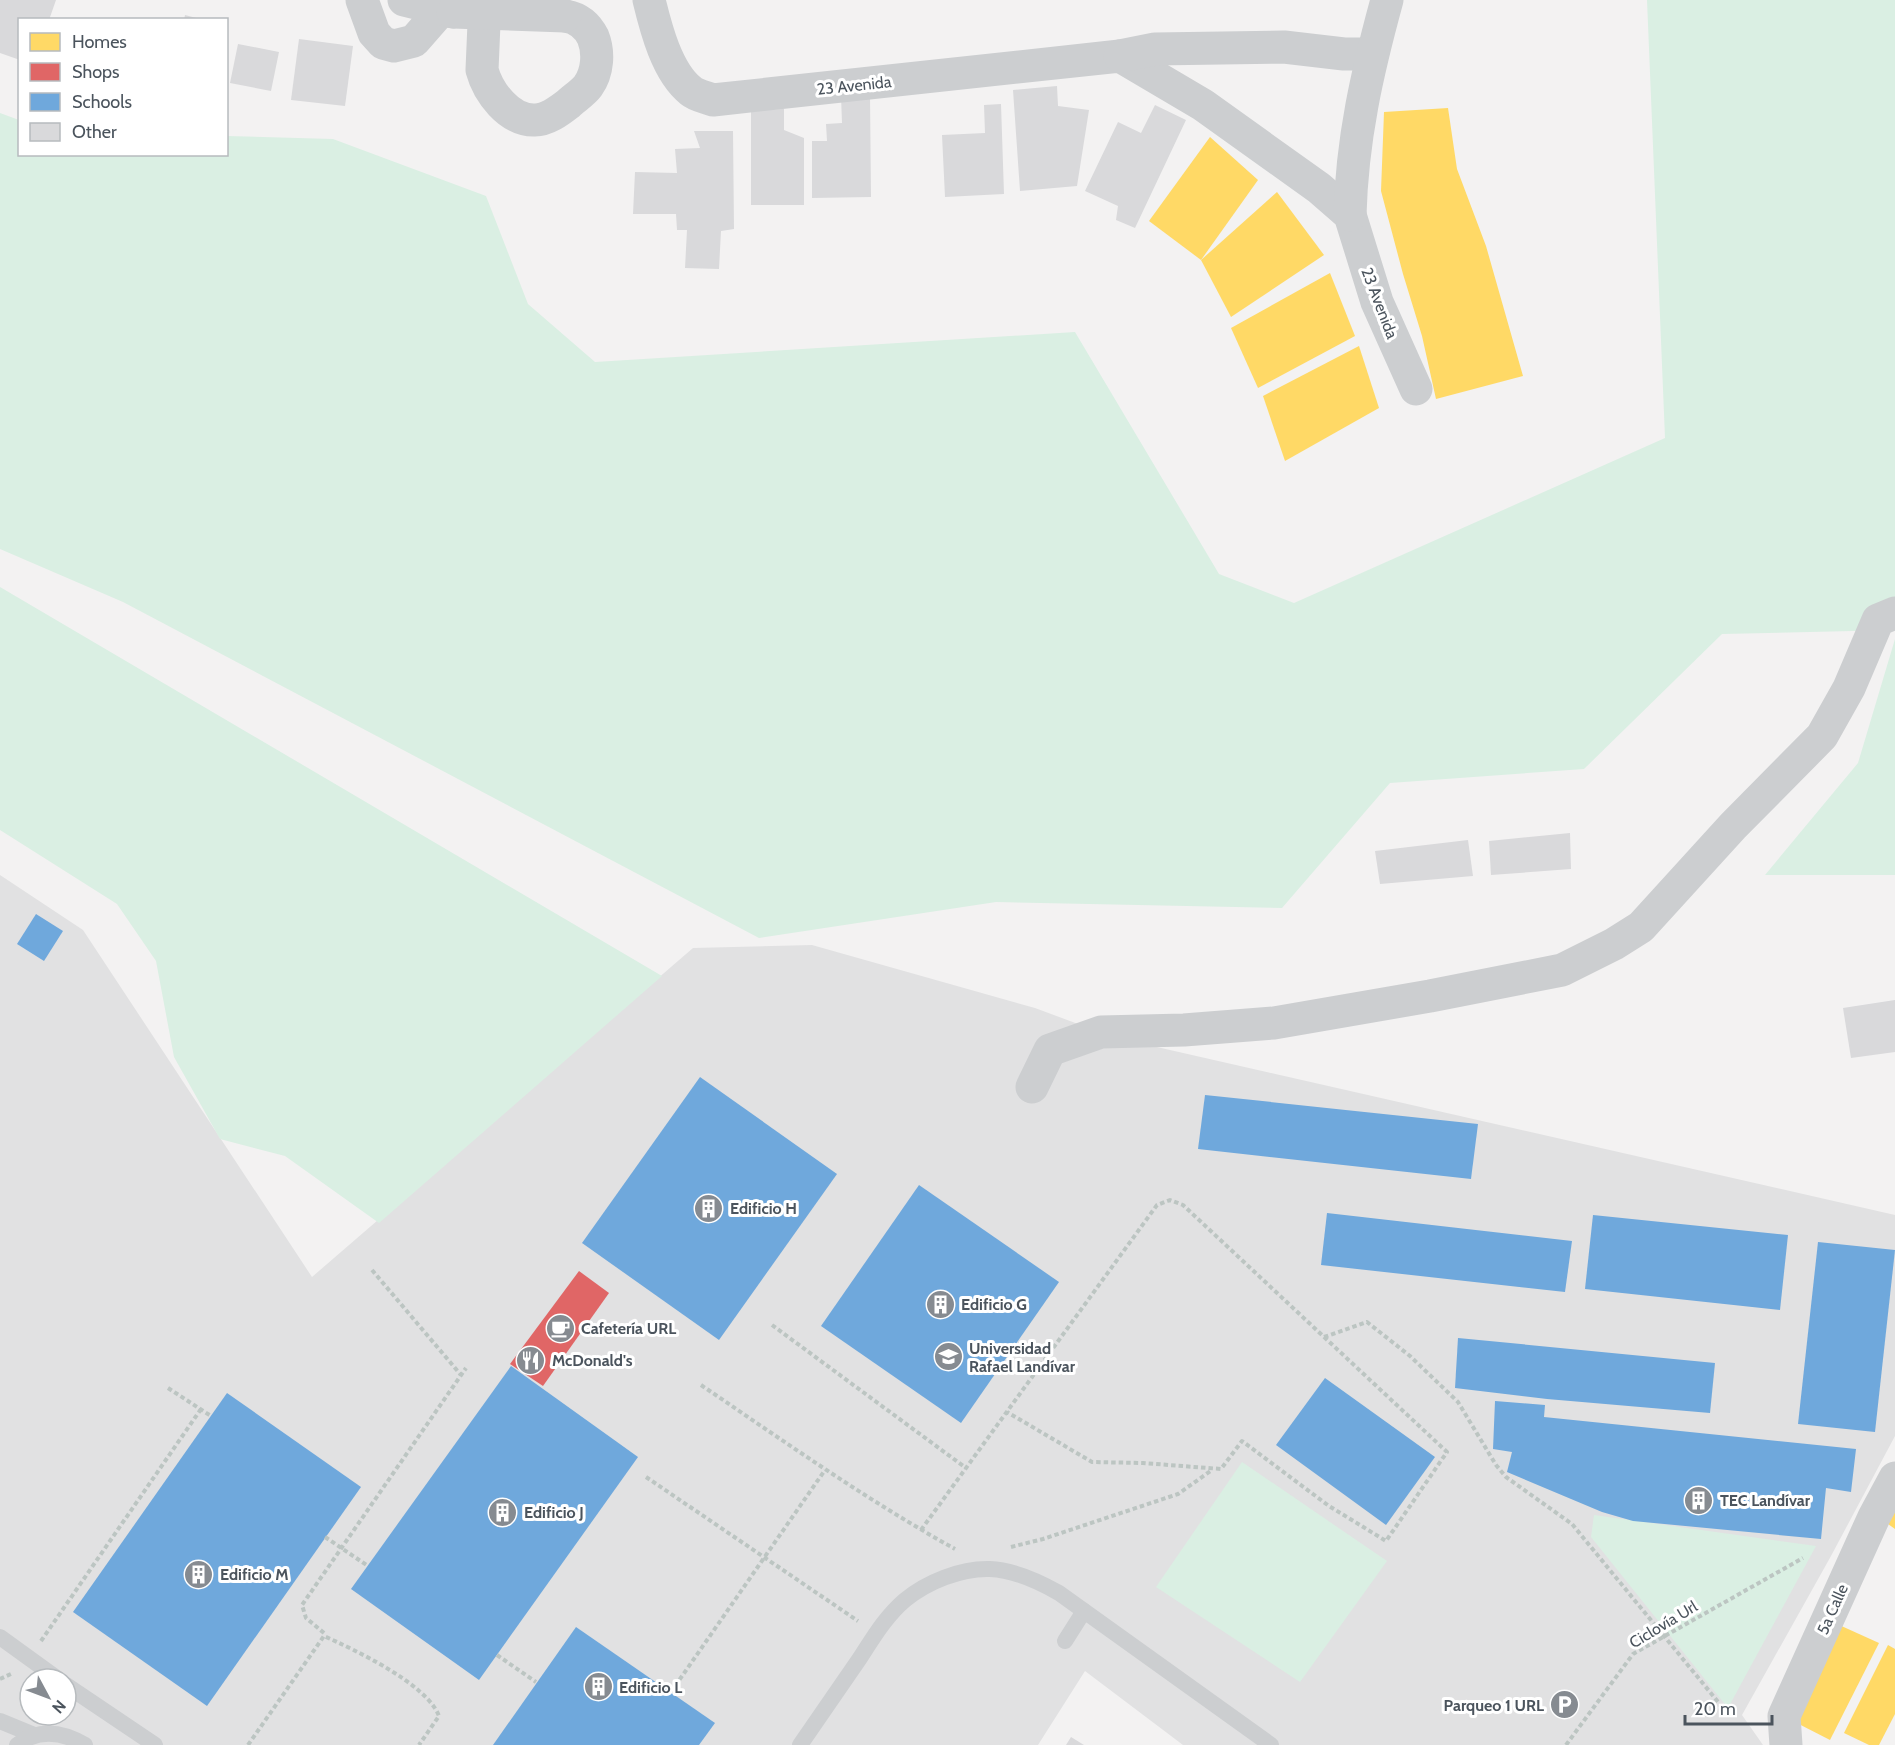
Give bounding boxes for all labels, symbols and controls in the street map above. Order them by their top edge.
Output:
legend [18,18,228,156]
text: Homes [72,31,127,53]
text: Shops [72,61,120,83]
street label: 23 Avenida [816,72,893,99]
text: Schools [72,91,132,113]
text: Other [72,121,117,143]
street label: 23 Avenida [1357,265,1402,342]
building icon: Edificio H [693,1192,725,1224]
place label: Edificio H [730,1199,797,1218]
building icon: Edificio G [924,1288,956,1320]
place label: Edificio G [961,1295,1027,1314]
cafe icon: Cafetería URL [544,1312,576,1344]
place label: Cafetería URL [581,1319,676,1338]
place label: Universidad Rafael Landívar [969,1339,1076,1376]
school or university icon: Universidad Rafael Landívar [932,1341,964,1373]
restaurant icon: McDonald's [515,1344,547,1376]
place label: McDonald's [552,1351,633,1370]
building icon: TEC Landívar [1683,1484,1715,1516]
place label: TEC Landívar [1720,1491,1811,1510]
building icon: Edificio J [487,1496,519,1528]
place label: Edificio J [524,1503,584,1522]
building icon: Edificio M [183,1558,215,1590]
place label: Edificio M [220,1565,289,1584]
street label: 5a Calle [1813,1581,1852,1637]
street label: Ciclovía Url [1626,1597,1701,1652]
north arrow [18,1667,78,1727]
building icon: Edificio L [582,1671,614,1703]
place label: Edificio L [619,1678,682,1697]
scale bar [1685,1688,1772,1726]
parking icon: Parqueo 1 URL [1549,1689,1581,1721]
text: N [48,1696,70,1717]
place label: Parqueo 1 URL [1444,1696,1544,1715]
text: 20 m [1694,1698,1736,1720]

